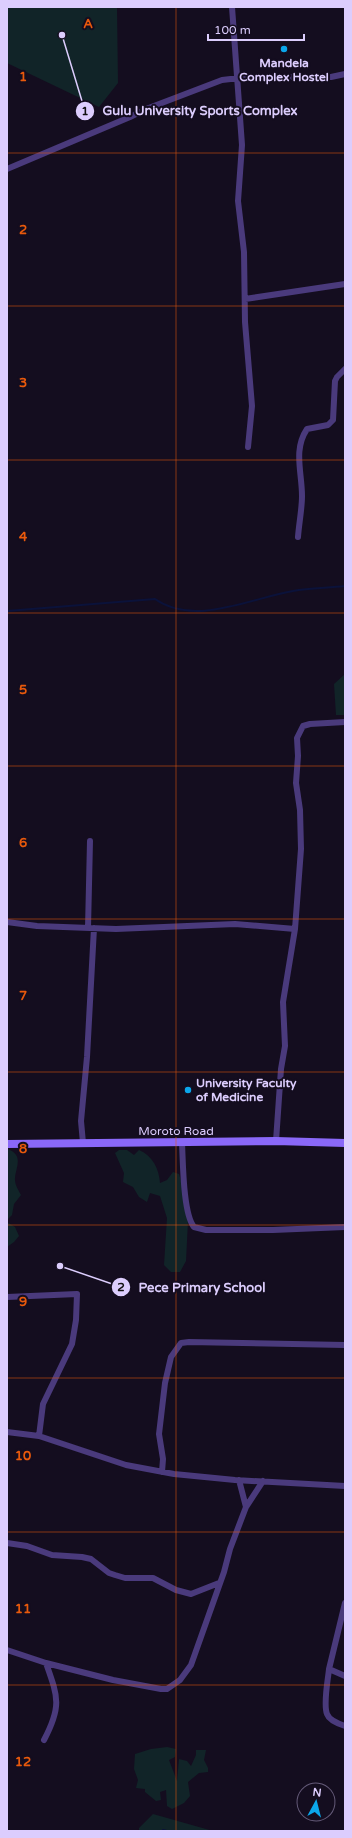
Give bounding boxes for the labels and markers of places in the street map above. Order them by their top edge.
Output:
marker: Mandela Complex Hostel [279,44,289,54]
place label: Mandela Complex Hostel [239,56,329,85]
callout: Gulu University Sports Complex [75,98,306,123]
place label: University Faculty of Medicine [196,1076,297,1104]
marker: University Faculty of Medicine [183,1085,193,1095]
callout: Pece Primary School [111,1275,274,1300]

